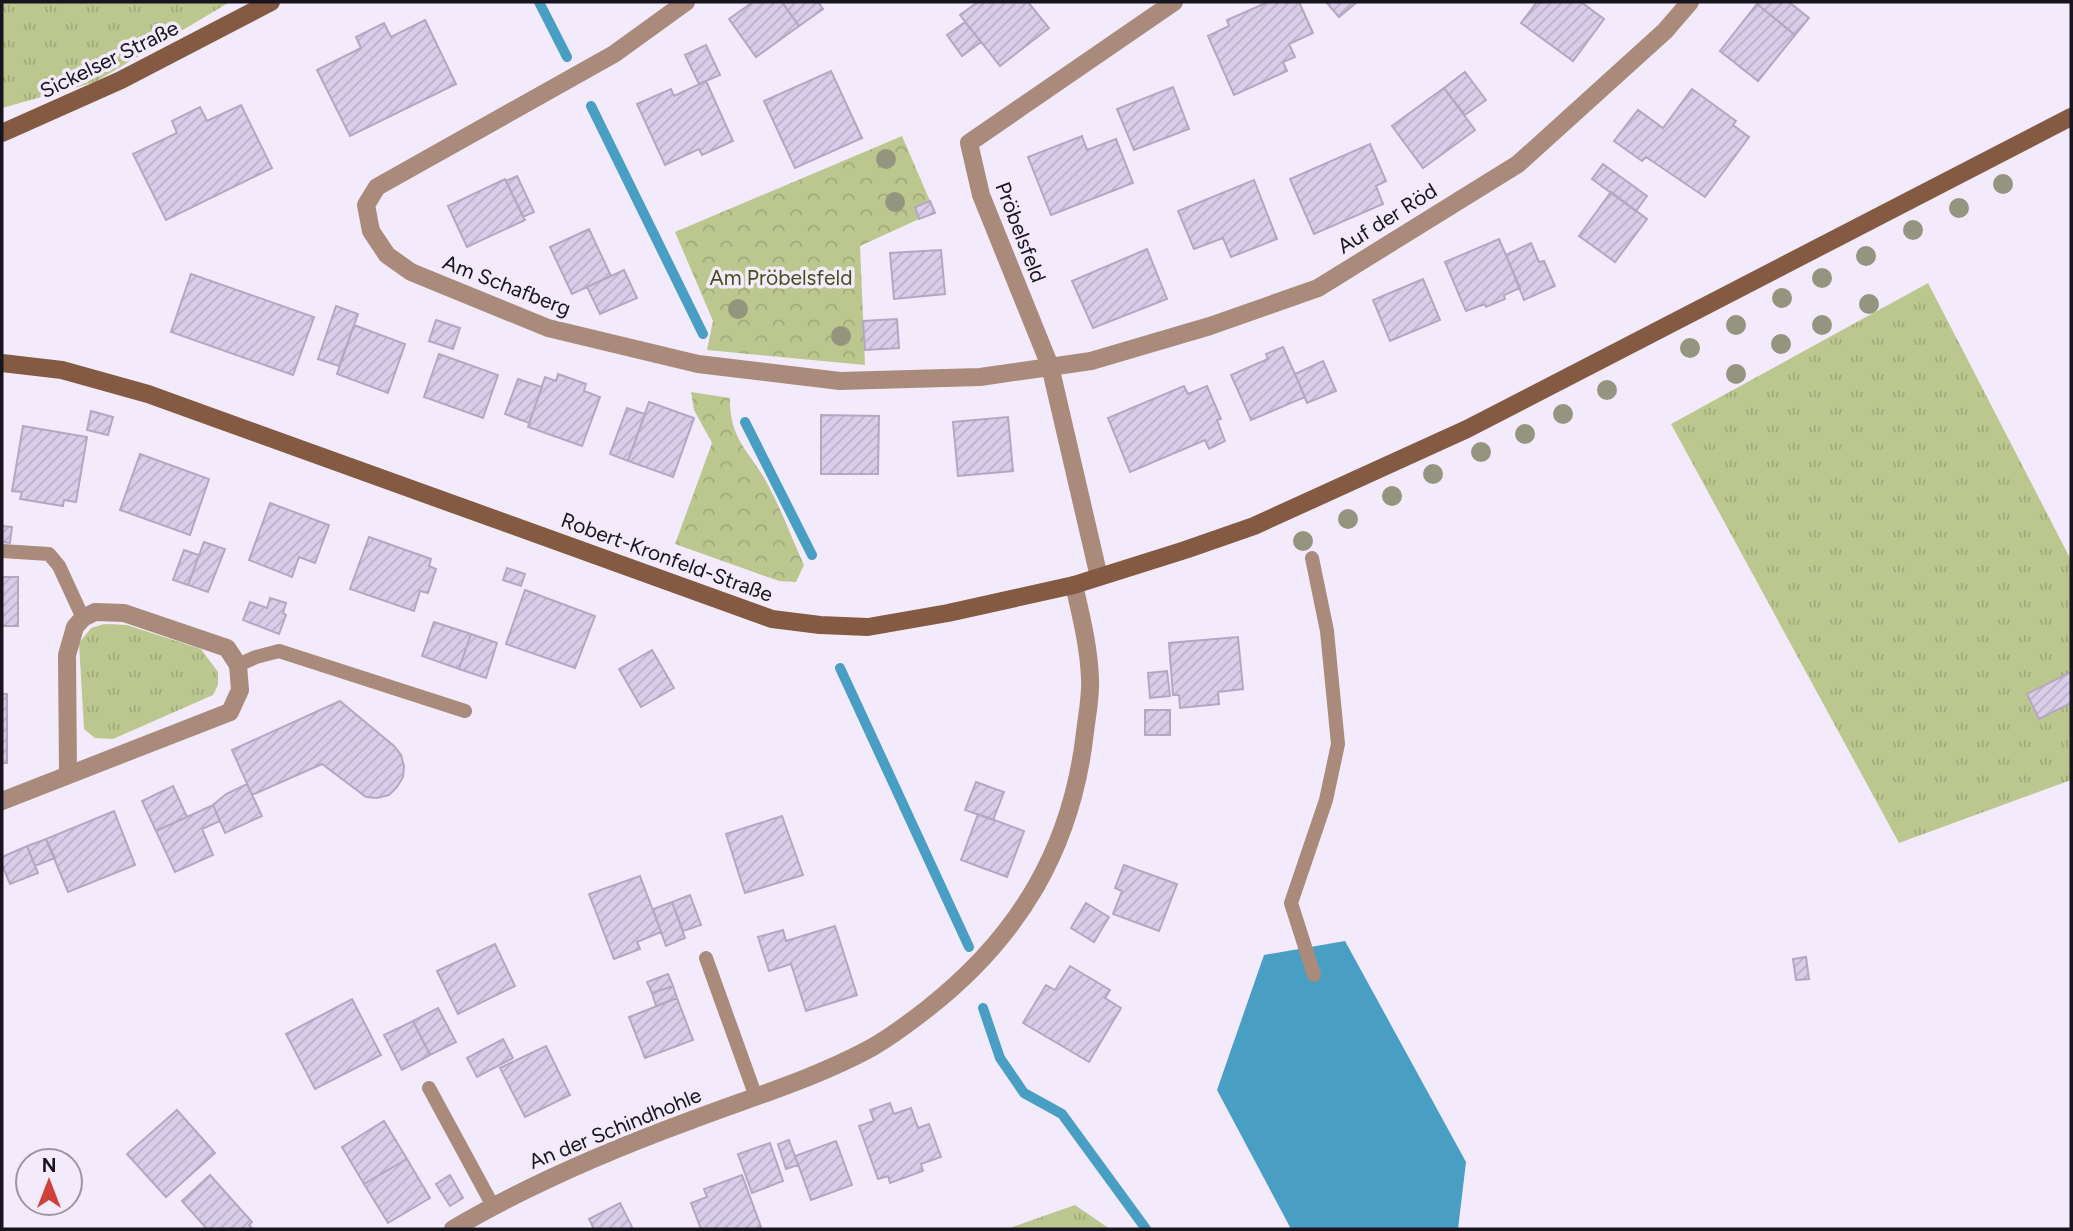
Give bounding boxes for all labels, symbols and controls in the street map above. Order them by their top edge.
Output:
street label: Sickelser Straße [36,15,182,103]
street label: Pröbelsfeld [990,178,1052,286]
street label: Auf der Röd [1333,178,1441,258]
street label: Am Schafberg [440,249,574,321]
park label: Am Pröbelsfeld [710,265,852,290]
street label: Robert-Kronfeld-Straße [558,507,776,607]
street label: An der Schindhohle [525,1082,705,1174]
north arrow [14,1147,84,1217]
text: N [42,1154,56,1177]

